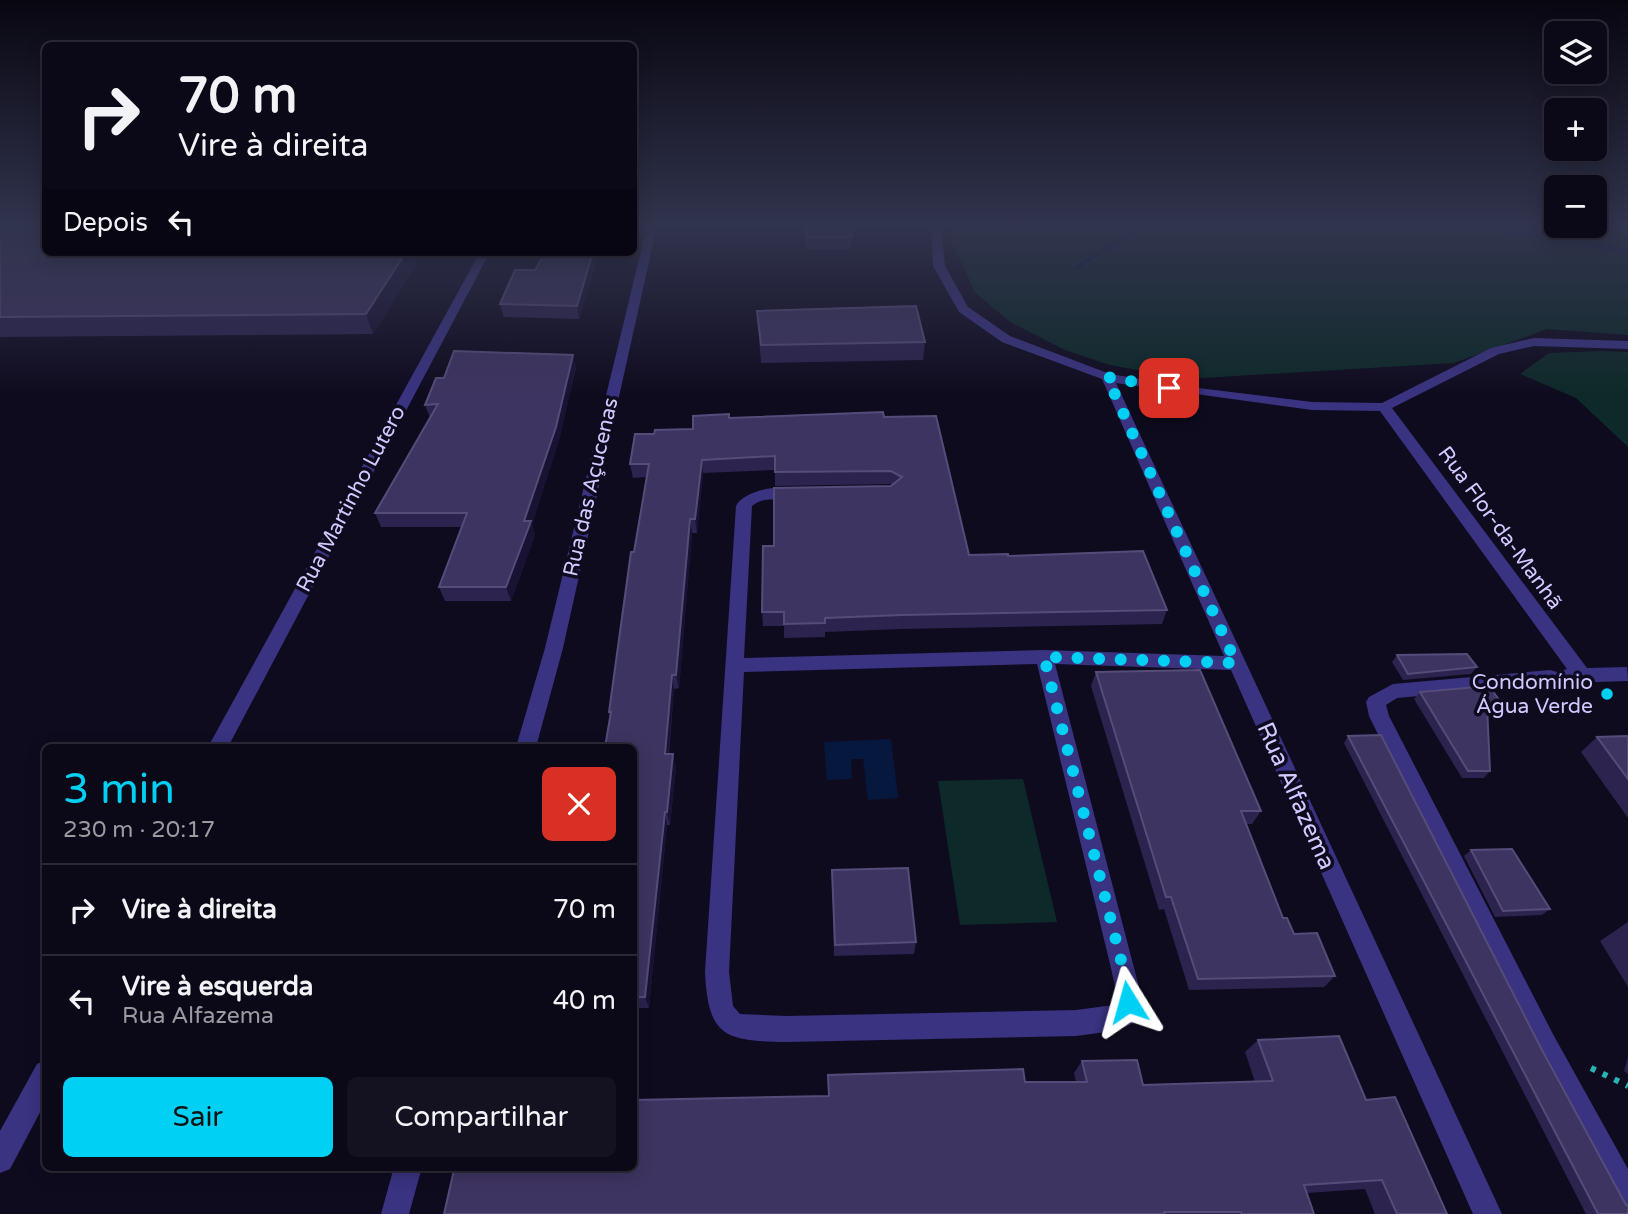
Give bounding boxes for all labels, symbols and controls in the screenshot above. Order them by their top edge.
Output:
map controls [1544,21,1607,238]
button: layers [1544,21,1607,84]
text: 70 m [178,67,297,126]
icon: right [63,70,154,161]
button: + [1544,98,1607,161]
text: Vire à direita [178,127,369,165]
button: − [1544,175,1607,238]
icon: left [162,203,200,241]
text: Depois [63,207,148,238]
pin [1139,358,1199,418]
icon: arrive [1150,369,1188,407]
street label: Rua das Açucenas [558,395,624,579]
street label: Rua Martinho Lutero [291,402,411,596]
street label: Rua Flor-da-Manhã [1432,442,1568,614]
place label: Condomínio Água Verde [1472,670,1593,719]
marker: Condomínio Água Verde [1599,686,1615,702]
street label: Rua Alfazema [1251,718,1341,874]
text: 3 min [63,764,175,815]
button: close [542,767,616,841]
text: 230 m · 20:17 [63,816,215,844]
icon: right [63,891,101,929]
text: Vire à direita [122,894,277,925]
text: 70 m [553,894,616,925]
position arrow [1091,965,1165,1039]
text: Vire à esquerda [122,971,313,1002]
icon: left [63,982,101,1020]
text: 40 m [553,985,616,1016]
text: Rua Alfazema [122,1002,274,1030]
button: Sair [63,1077,333,1157]
button: Compartilhar [347,1077,616,1157]

